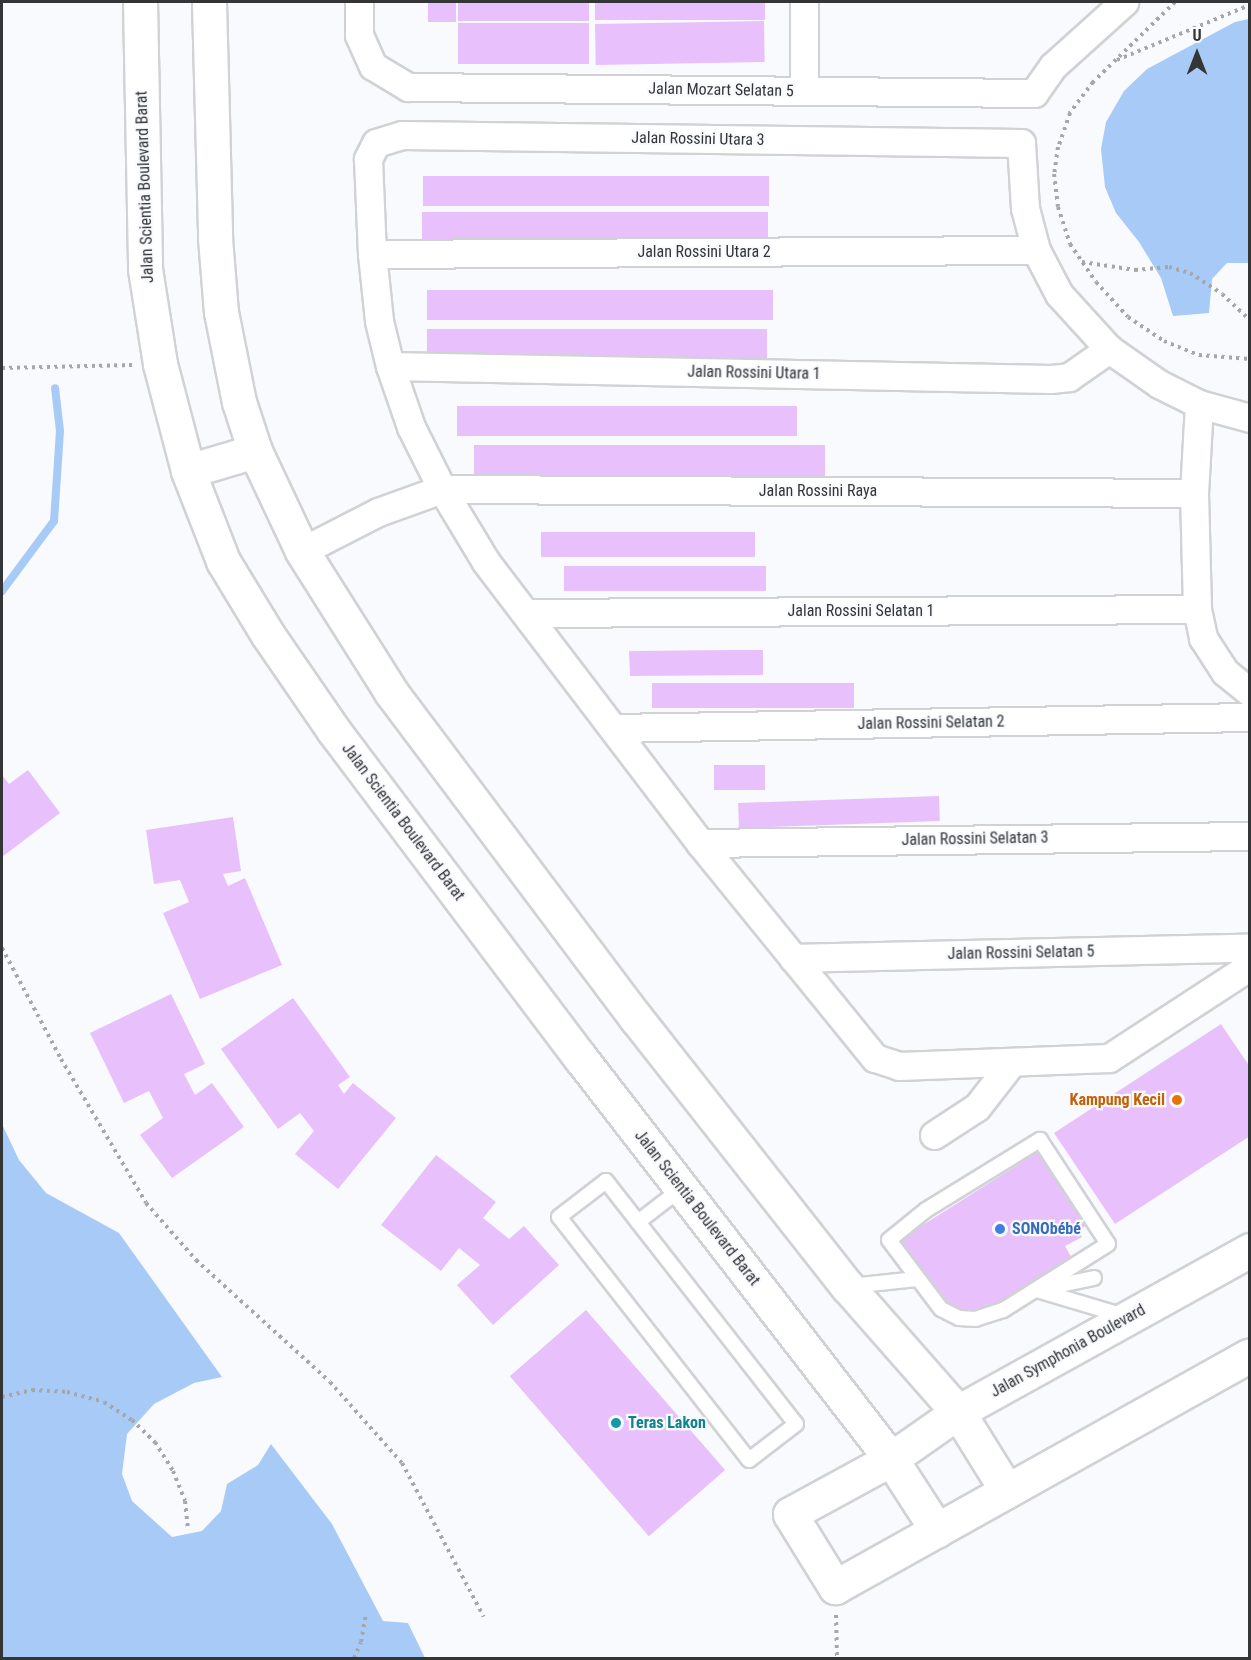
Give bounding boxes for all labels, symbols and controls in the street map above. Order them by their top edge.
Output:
north arrow [1167,24,1227,84]
text: U [1192,26,1202,45]
street label: Jalan Mozart Selatan 5 [648,79,794,101]
street label: Jalan Scientia Boulevard Barat [132,91,158,283]
street label: Jalan Rossini Utara 3 [631,128,765,150]
street label: Jalan Rossini Utara 2 [637,242,771,262]
street label: Jalan Rossini Utara 1 [687,362,821,384]
street label: Jalan Rossini Raya [759,481,877,501]
street label: Jalan Rossini Selatan 1 [788,601,934,621]
street label: Jalan Rossini Selatan 2 [857,712,1005,734]
street label: Jalan Scientia Boulevard Barat [338,739,468,905]
street label: Jalan Rossini Selatan 3 [901,828,1049,850]
street label: Jalan Rossini Selatan 5 [947,942,1095,964]
place label: Kampung Kecil [1070,1090,1165,1110]
marker: Kampung Kecil [1170,1093,1184,1107]
street label: Jalan Scientia Boulevard Barat [630,1126,764,1290]
place label: SONObébé [1012,1219,1081,1239]
marker: SONObébé [993,1222,1007,1236]
street label: Jalan Symphonia Boulevard [987,1300,1149,1402]
place label: Teras Lakon [628,1413,706,1433]
marker: Teras Lakon [609,1416,623,1430]

